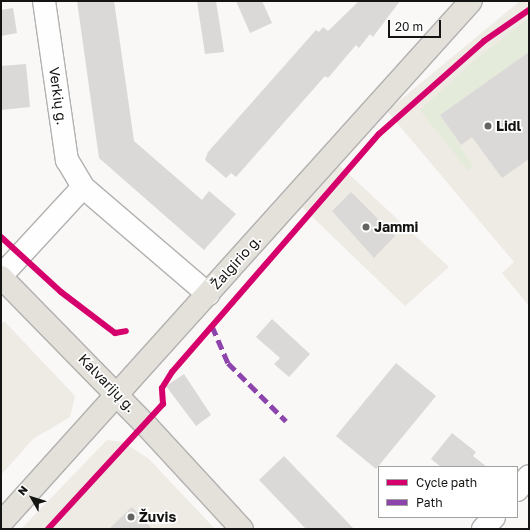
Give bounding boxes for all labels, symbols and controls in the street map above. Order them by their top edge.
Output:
scale bar [390,12,443,38]
text: 20 m [395,19,423,34]
street label: Verkių g. [46,66,70,126]
place label: Lidl [496,118,521,134]
marker: Lidl [483,121,493,131]
place label: Jammi [374,219,418,235]
marker: Jammi [361,222,371,232]
street label: Žalgirio g. [207,232,265,292]
street label: Kalvarijų g. [75,350,139,416]
legend [378,466,518,518]
text: Cycle path [416,475,477,490]
north arrow [12,478,52,518]
text: N [15,483,30,497]
text: Path [416,495,443,510]
place label: Žuvis [139,509,176,525]
marker: Žuvis [126,512,136,522]

